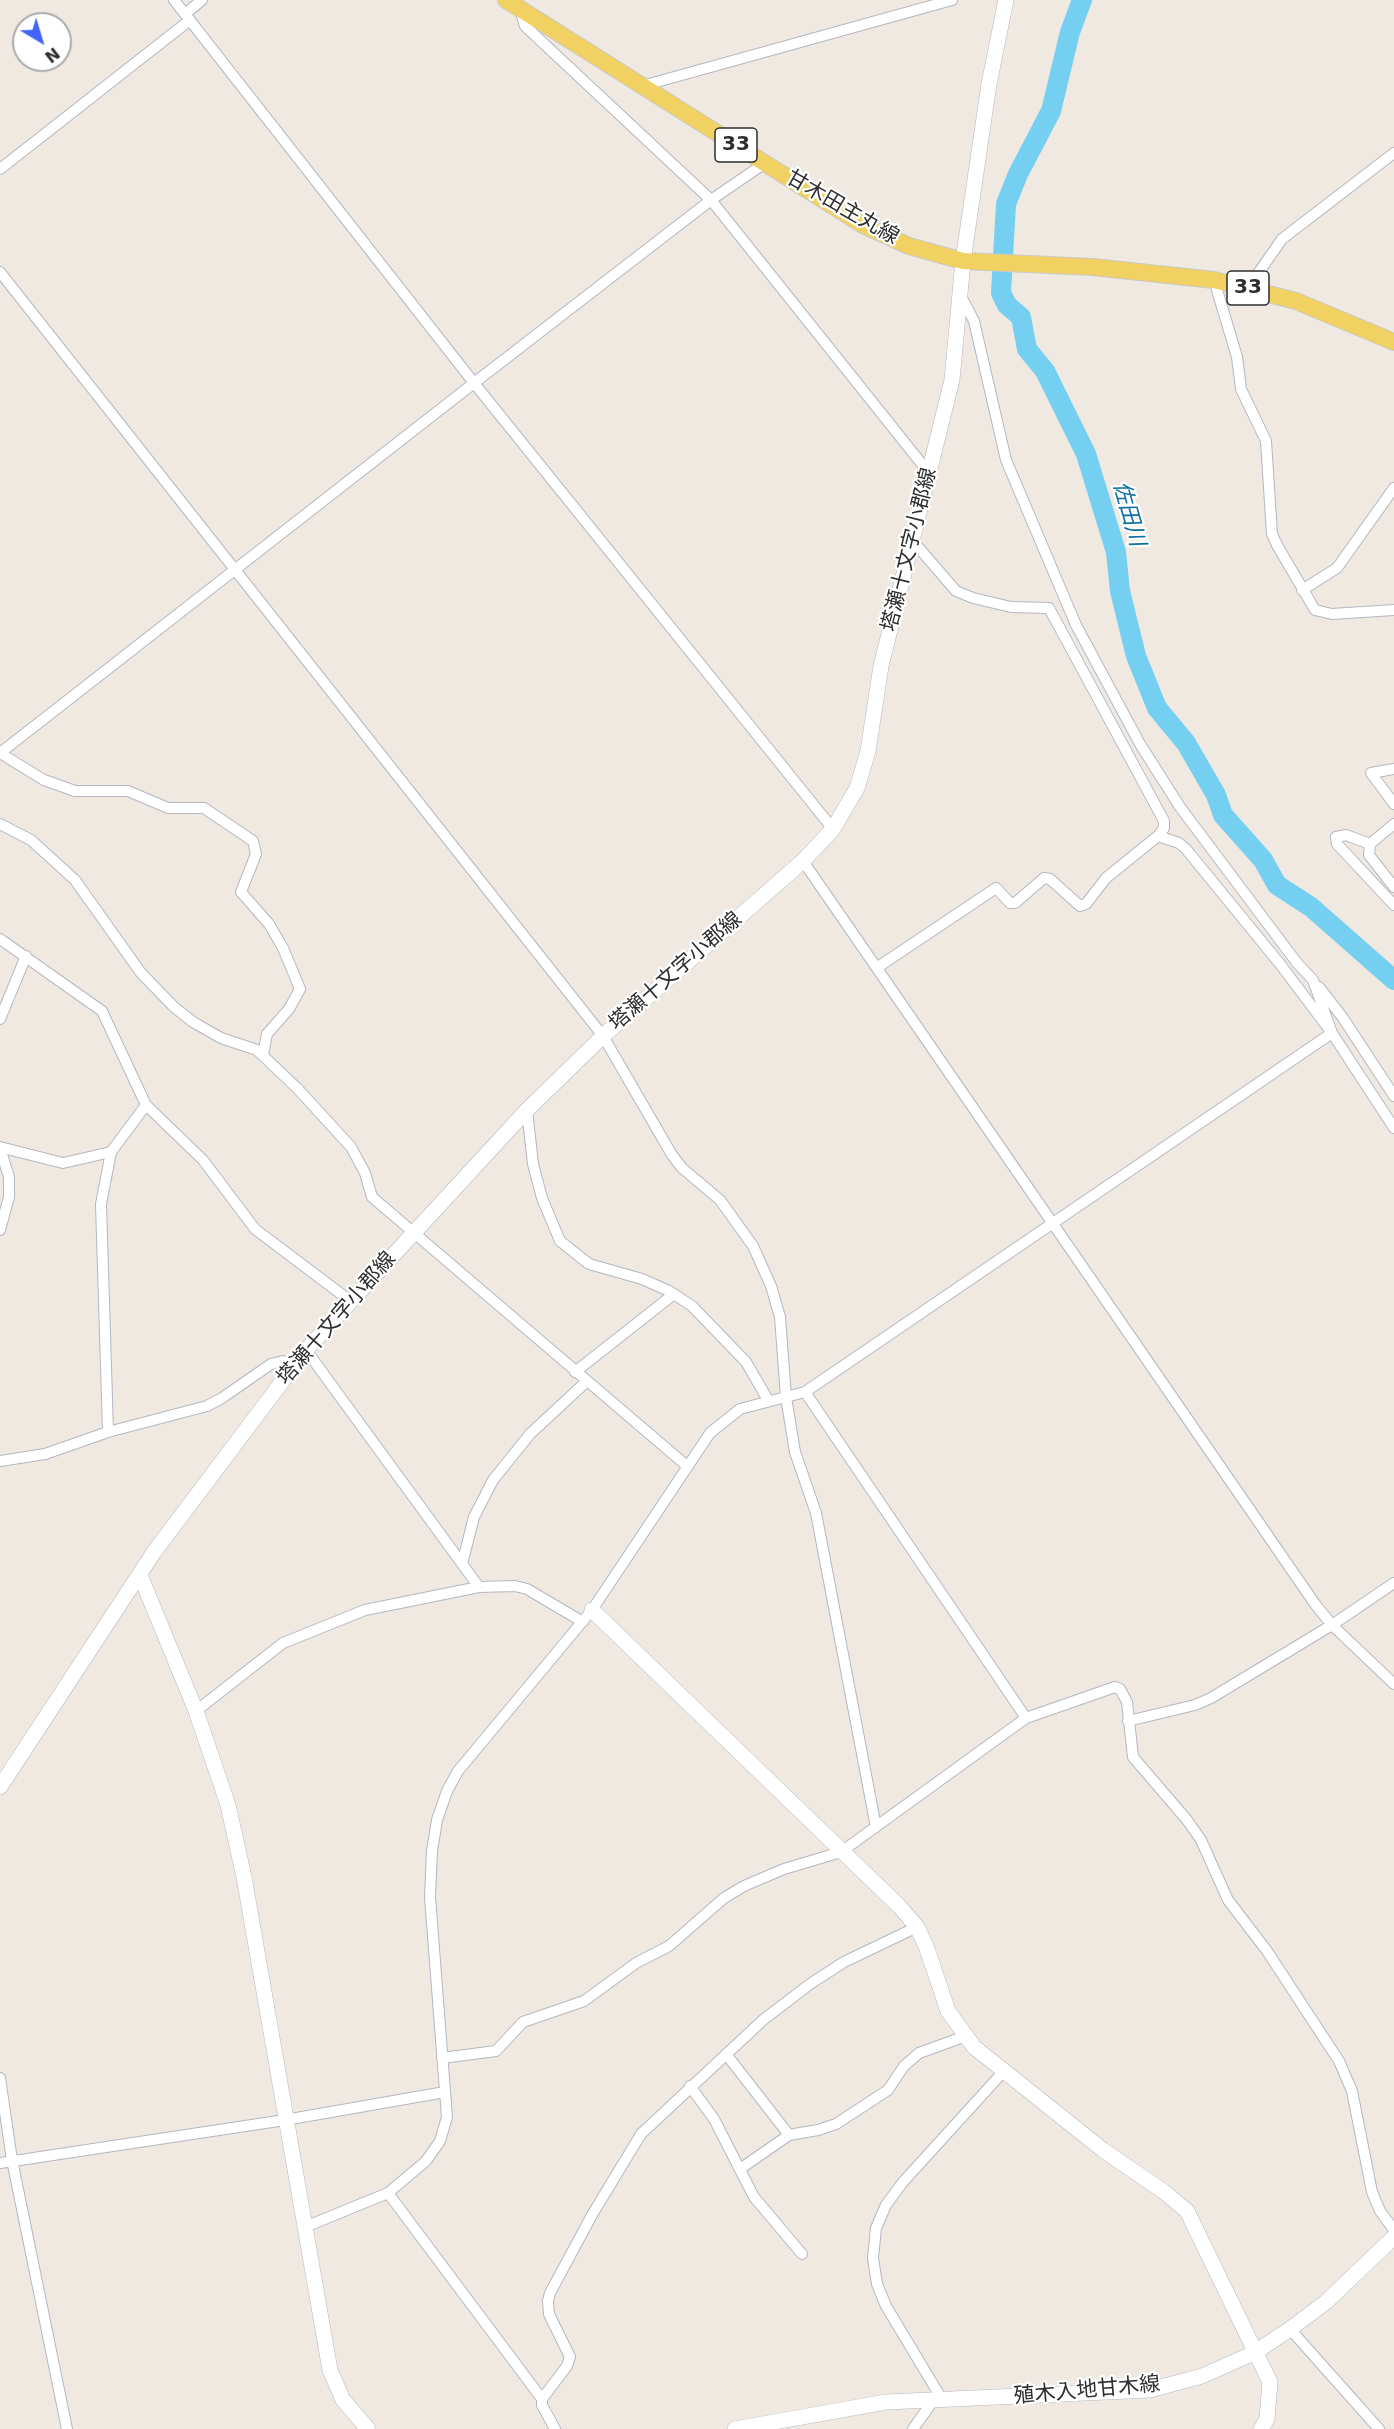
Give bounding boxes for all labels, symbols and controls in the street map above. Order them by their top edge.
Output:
north arrow [12,12,72,72]
text: N [41,43,63,67]
road number: 33 [715,128,757,162]
street label: 甘木田主丸線 [781,166,903,250]
road number: 33 [1227,271,1269,305]
street label: 塔瀬十文字小郡線 [877,465,943,635]
water label: 佐田川 [1106,479,1150,549]
street label: 塔瀬十文字小郡線 [604,907,748,1037]
street label: 塔瀬十文字小郡線 [272,1247,402,1391]
street label: 殖木入地甘木線 [1013,2372,1161,2410]

